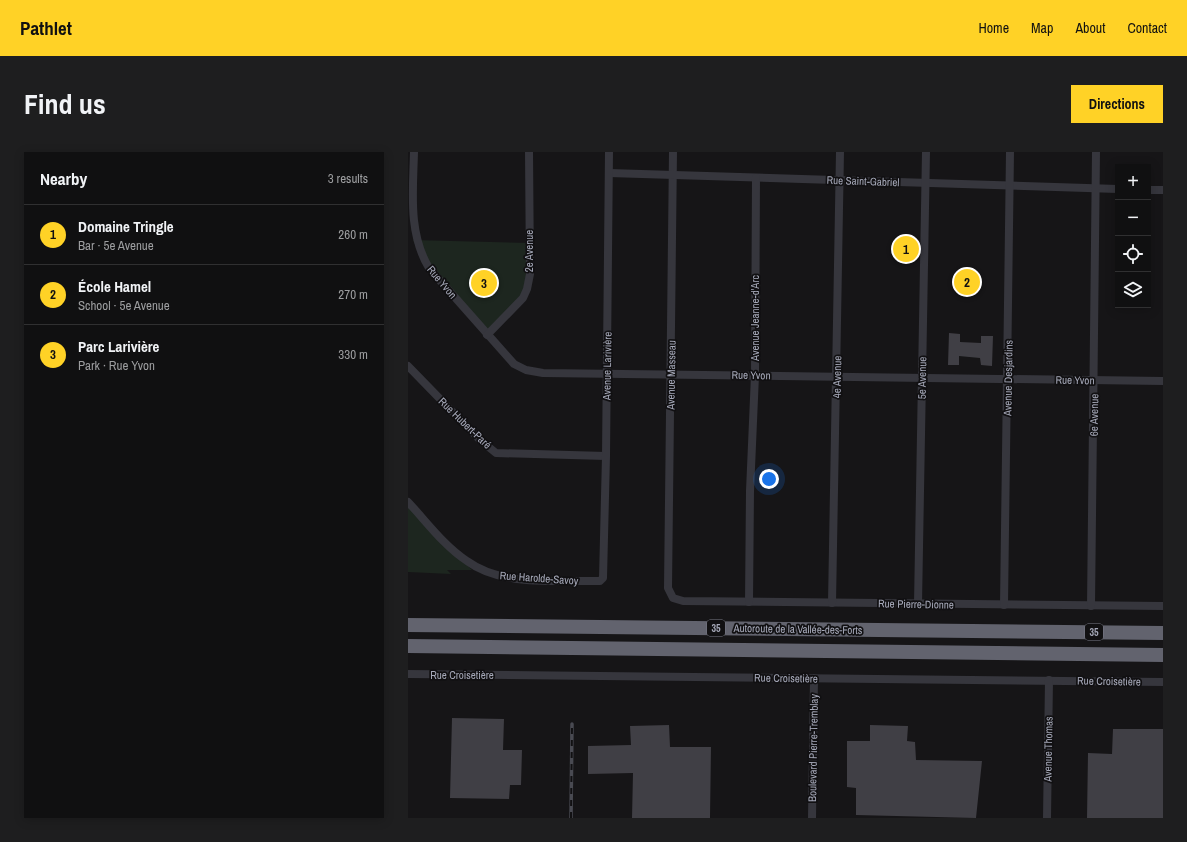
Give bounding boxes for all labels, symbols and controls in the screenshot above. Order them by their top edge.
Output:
text: Pathlet [20,15,72,41]
text: Home [978,19,1009,37]
text: Map [1031,19,1053,37]
text: About [1075,19,1105,37]
text: Contact [1127,19,1167,37]
text: Find us [24,85,106,123]
button: Directions [1071,85,1163,123]
map controls [1115,164,1151,308]
button: + [1115,164,1151,200]
text: Nearby [40,167,87,190]
text: 3 results [328,170,368,187]
street label: Rue Saint-Gabriel [826,173,900,189]
button: − [1115,200,1151,236]
text: Domaine Tringle [78,216,174,237]
text: 1 [50,226,56,243]
text: 260 m [338,226,368,243]
street label: 2e Avenue [522,230,536,272]
pin: 1 [893,234,919,264]
button: locate [1115,236,1151,272]
text: Bar · 5e Avenue [78,237,154,254]
street label: Rue Yvon [424,263,460,301]
pin: 2 [954,267,980,297]
pin: 3 [471,268,497,298]
button: layers [1115,272,1151,308]
street label: Avenue Jeanne-d'Arc [748,275,762,362]
text: École Hamel [78,276,151,297]
text: 2 [50,286,56,303]
text: 270 m [338,286,368,303]
text: School · 5e Avenue [78,297,170,314]
street label: Avenue Larivière [599,332,615,401]
text: Parc Larivière [78,336,159,357]
street label: Avenue Desjardins [1000,339,1016,417]
street label: Avenue Masseau [663,340,679,411]
text: 3 [50,346,56,363]
text: 330 m [338,346,368,363]
street label: 4e Avenue [830,356,844,398]
text: Park · Rue Yvon [78,357,155,374]
street label: 5e Avenue [915,357,929,399]
street label: Rue Yvon [731,368,771,382]
street label: Rue Yvon [1055,373,1095,387]
street label: Rue Hubert-Paré [436,394,494,452]
street label: 6e Avenue [1087,394,1101,436]
your location [759,469,779,489]
street label: Rue Harolde-Savoy [499,568,579,588]
street label: Rue Pierre-Dionne [878,596,954,612]
road number: 35 [707,620,725,636]
street label: Autoroute de la Vallée-des-Forts [733,621,863,637]
road number: 35 [1085,624,1103,640]
street label: Rue Croisetière [430,668,494,682]
street label: Rue Croisetière [754,670,818,686]
street label: Rue Croisetière [1077,673,1141,689]
street label: Boulevard Pierre-Tremblay [805,693,821,802]
street label: Avenue Thomas [1040,716,1056,783]

